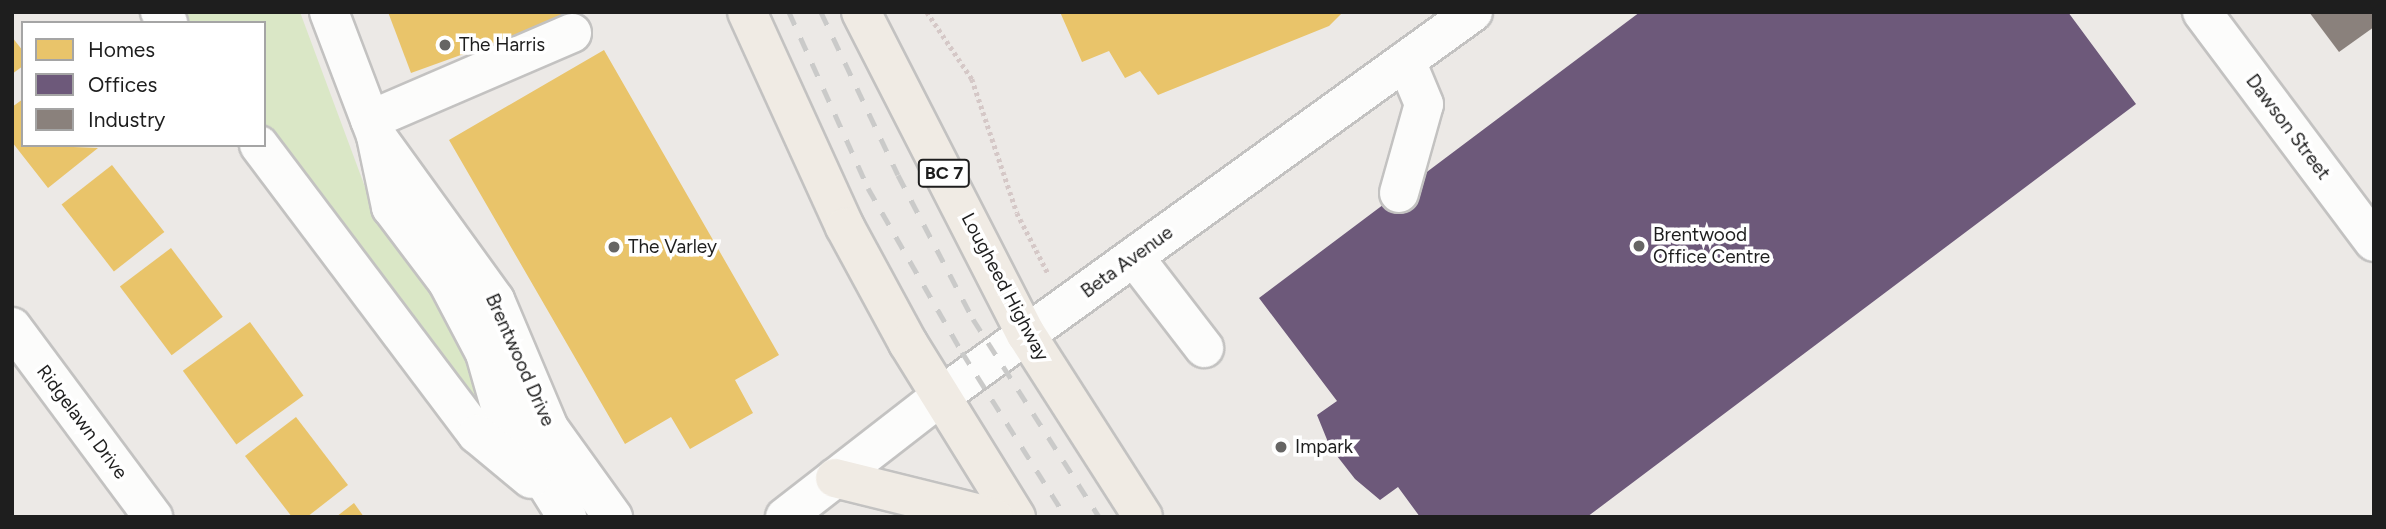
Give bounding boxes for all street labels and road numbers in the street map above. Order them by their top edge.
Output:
street label: Dawson Street [2241,70,2335,184]
road number: BC 7 [918,158,970,188]
street label: Lougheed Highway [956,209,1054,365]
street label: Beta Avenue [1077,221,1177,303]
street label: Brentwood Drive [481,290,559,430]
street label: Ridgelawn Drive [32,361,132,483]

